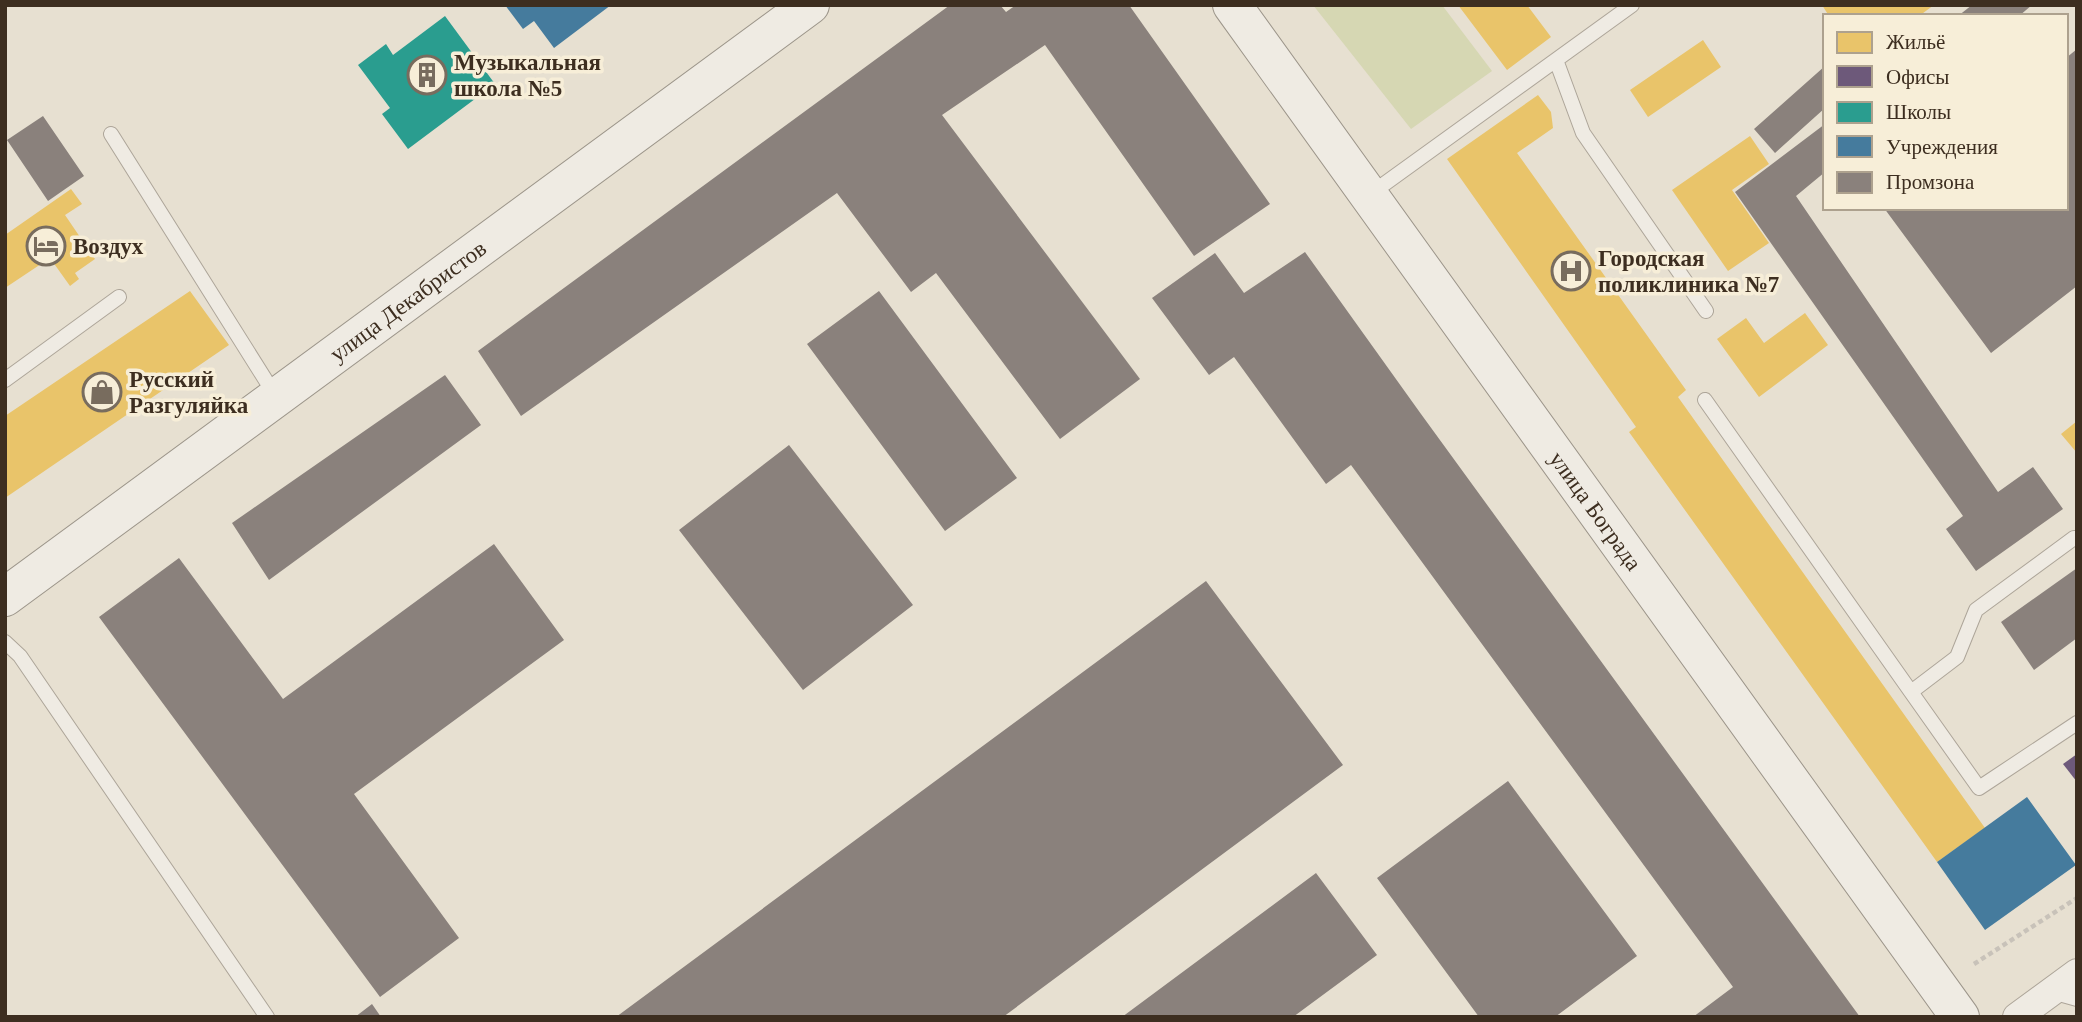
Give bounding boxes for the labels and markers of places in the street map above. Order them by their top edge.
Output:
place label: Музыкальная школа №5 [454,50,601,101]
building icon: Музыкальная школа №5 [406,54,448,96]
hotel icon: Воздух [25,225,67,267]
place label: Воздух [73,234,144,259]
place label: Городская поликлиника №7 [1598,246,1779,297]
hospital icon: Городская поликлиника №7 [1550,250,1592,292]
place label: Русский Разгуляйка [129,367,249,418]
shop icon: Русский Разгуляйка [81,371,123,413]

